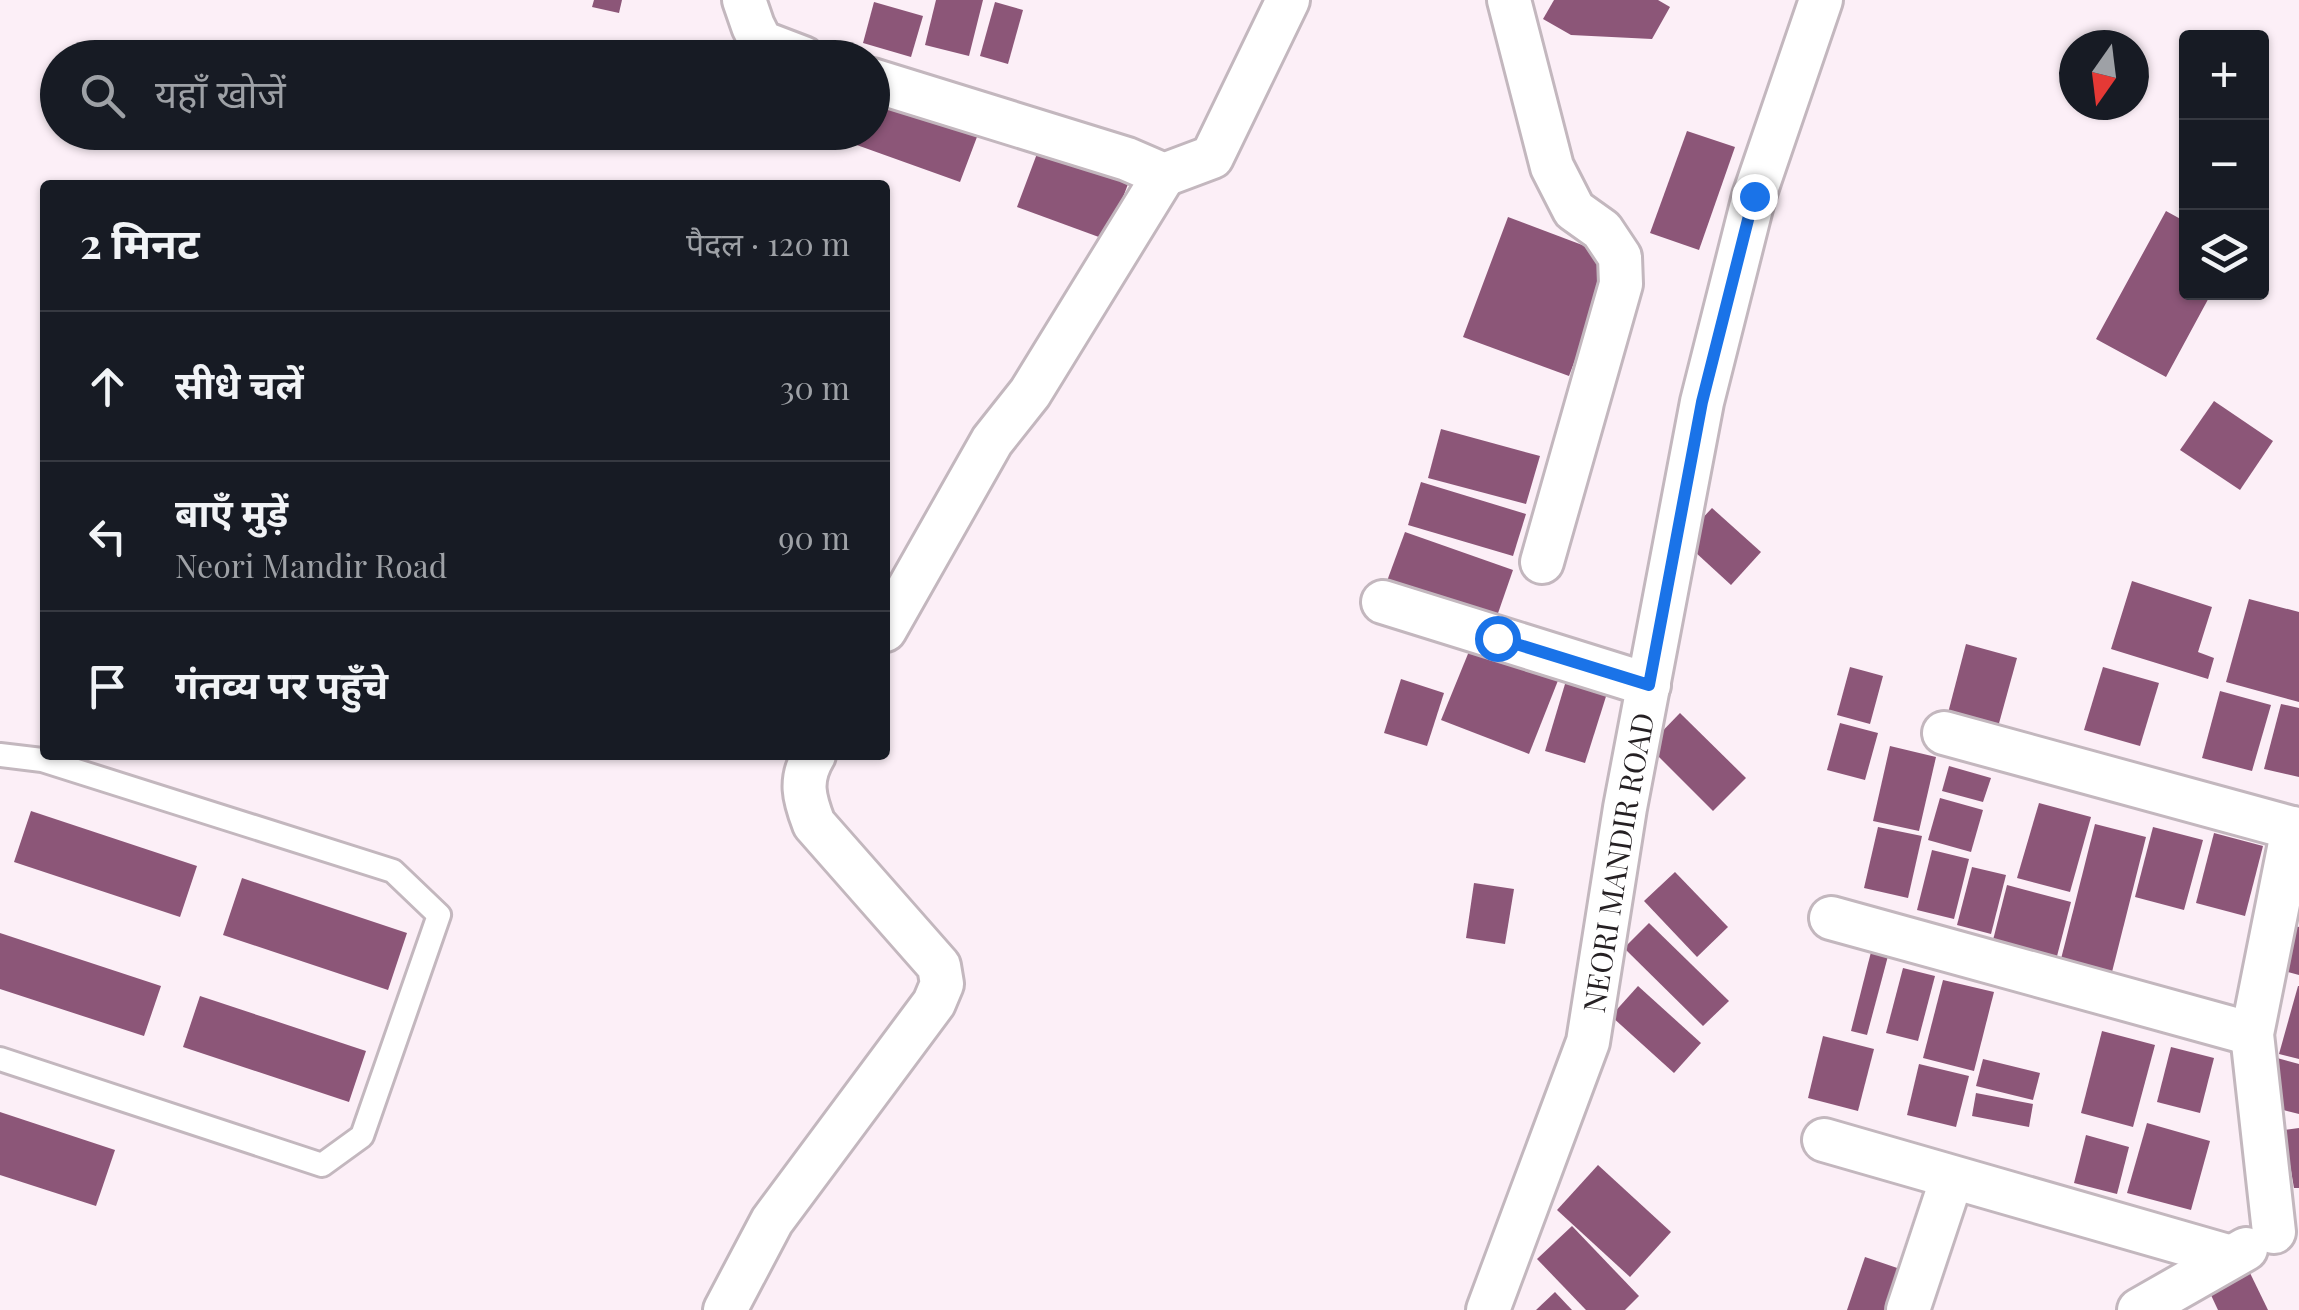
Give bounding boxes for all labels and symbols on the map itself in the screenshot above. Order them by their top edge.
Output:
north arrow [2059,30,2149,120]
route end [1732,174,1778,220]
route start [1475,616,1521,662]
street label: NEORI MANDIR ROAD [1573,709,1663,1015]

